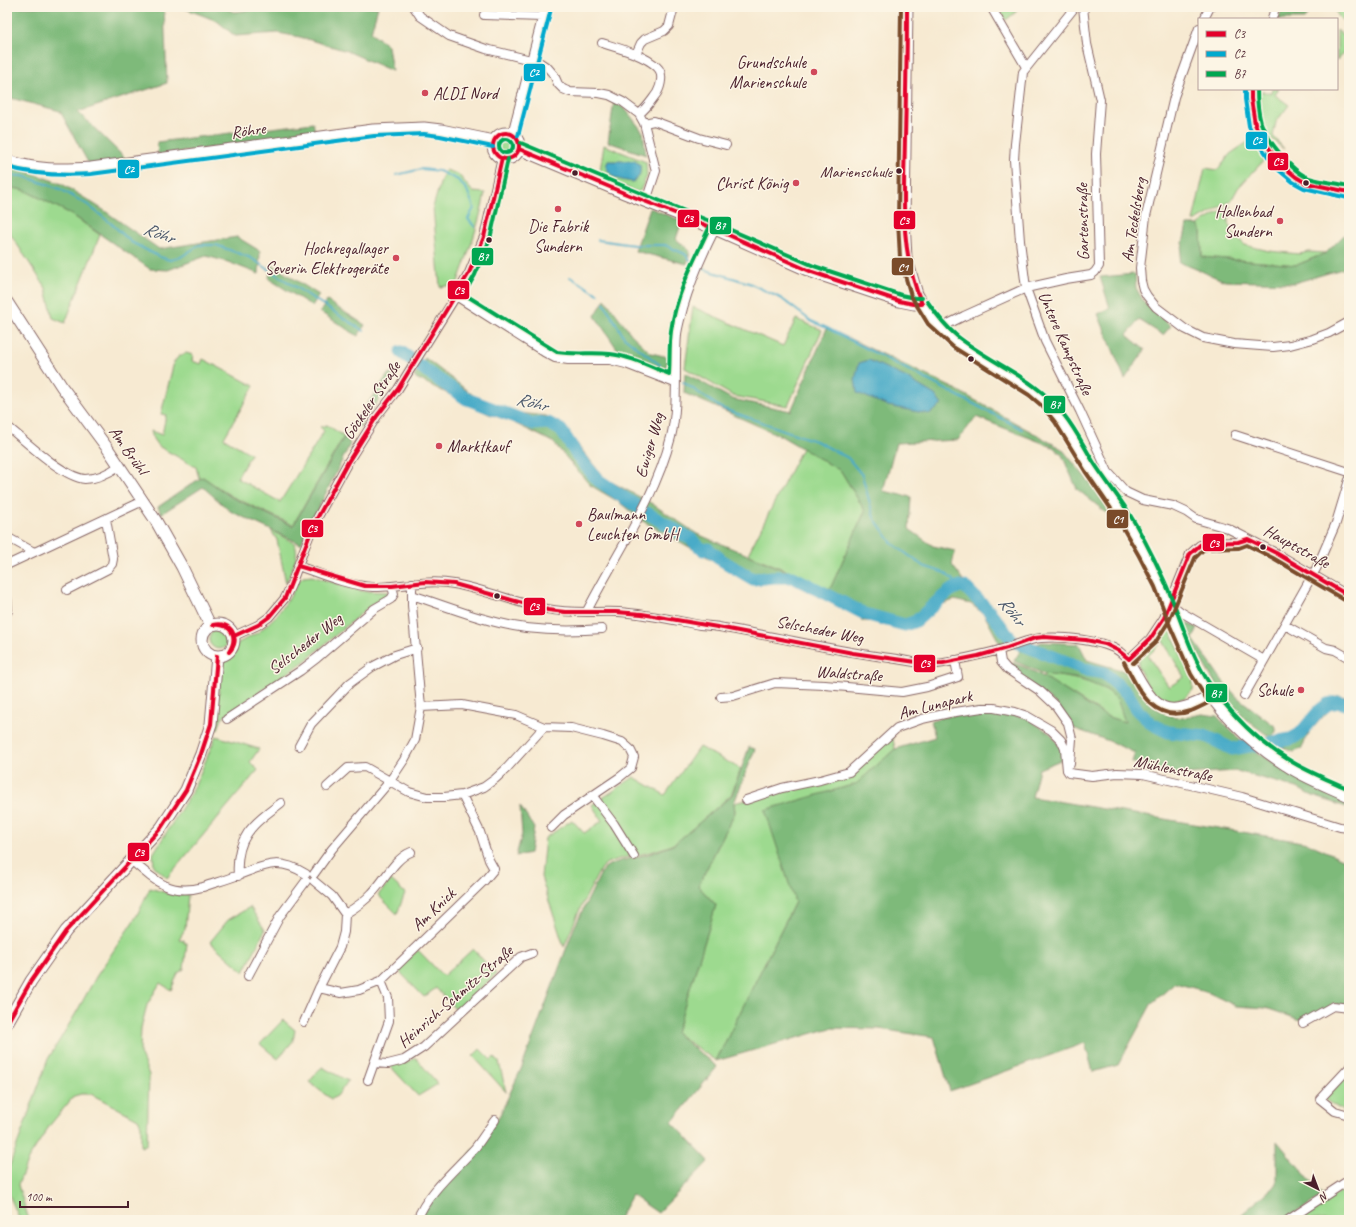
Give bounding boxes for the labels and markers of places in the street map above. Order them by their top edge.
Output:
place label: Grundschule Marienschule [730,52,807,93]
marker: Grundschule Marienschule [809,67,819,77]
place label: ALDI Nord [433,83,501,104]
marker: ALDI Nord [420,88,430,98]
place label: Marienschule [820,162,894,182]
marker: Marienschule [894,166,904,176]
unlabelled marker [570,168,580,178]
place label: Christ König [716,173,790,194]
marker: Christ König [791,178,801,188]
unlabelled marker [1301,178,1311,188]
place label: Hallenbad Sundern [1215,201,1275,242]
marker: Die Fabrik Sundern [553,204,563,214]
place label: Die Fabrik Sundern [528,216,590,257]
marker: Hallenbad Sundern [1275,216,1285,226]
unlabelled marker [484,235,494,245]
place label: Hochregallager Severin Elektrogeräte [265,238,390,279]
marker: Hochregallager Severin Elektrogeräte [391,253,401,263]
unlabelled marker [966,354,976,364]
place label: Marktkauf [447,436,513,457]
marker: Marktkauf [434,441,444,451]
place label: Baulmann Leuchten GmbH [587,504,681,545]
marker: Baulmann Leuchten GmbH [574,519,584,529]
unlabelled marker [1258,542,1268,552]
unlabelled marker [492,591,502,601]
place label: Schule [1257,680,1294,701]
marker: Schule [1296,685,1306,695]

